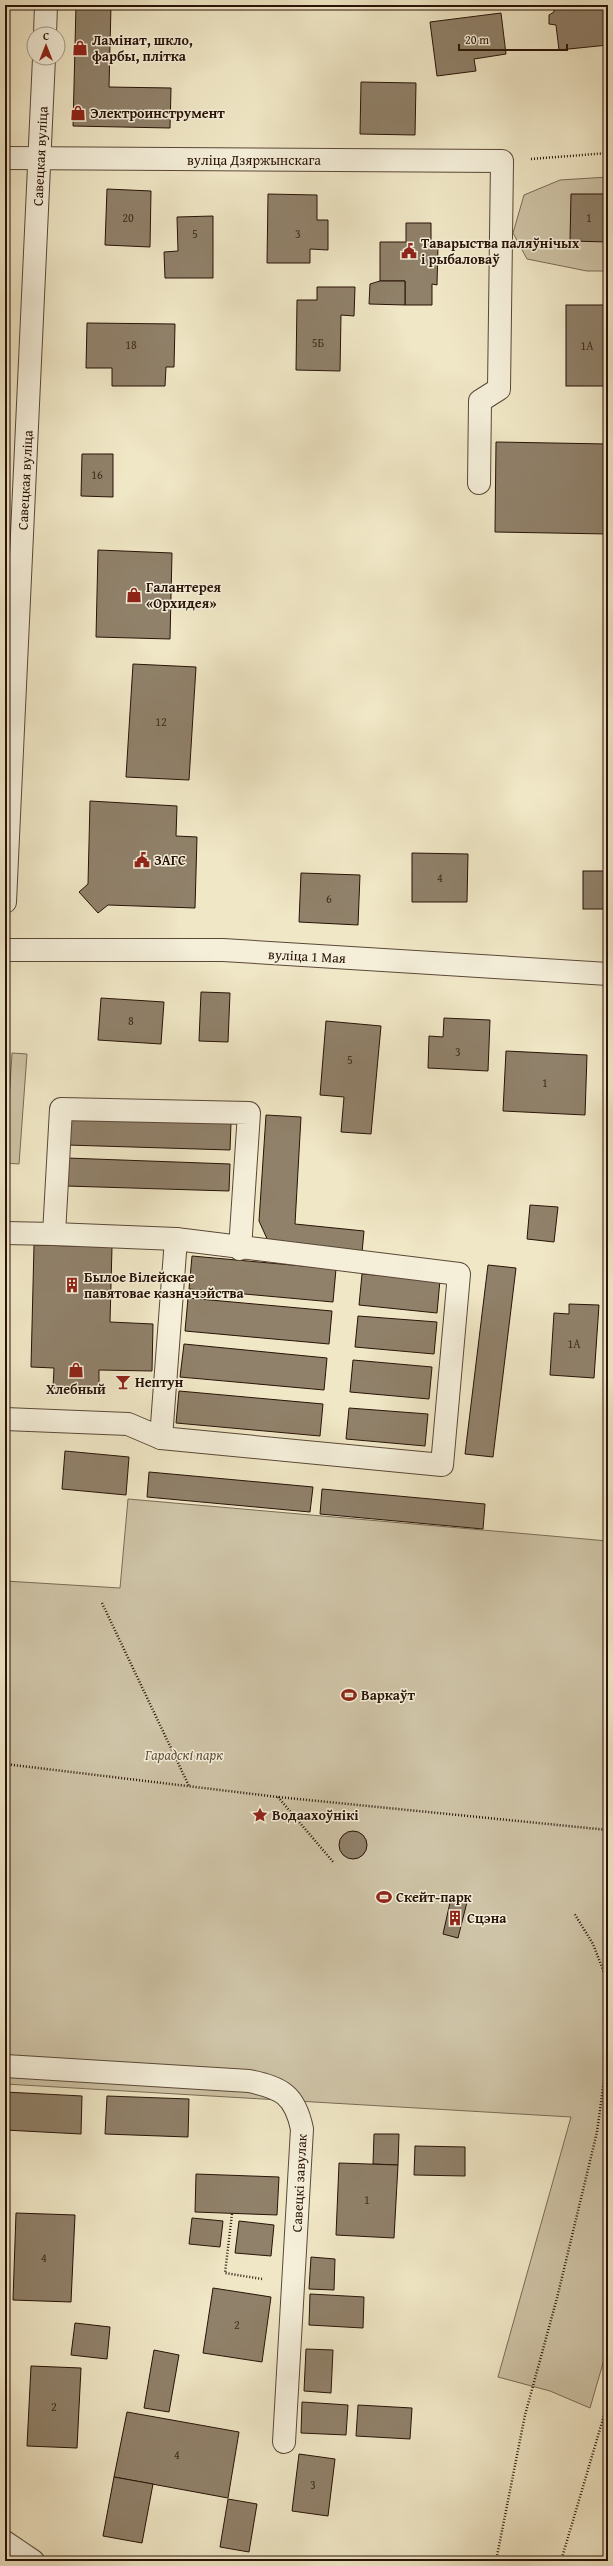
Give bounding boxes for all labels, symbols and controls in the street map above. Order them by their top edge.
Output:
north arrow [26,26,66,66]
scale bar [459,26,567,52]
text: С [43,28,49,44]
place label: Ламінат, шкло, фарбы, плітка [92,30,193,66]
text: 20 m [465,31,489,48]
shop icon: Ламінат, шкло, фарбы, плітка [71,39,89,57]
place label: Электроинструмент [90,103,225,123]
shop icon: Электроинструмент [69,104,87,122]
street label: Савецкая вуліца [27,105,53,206]
street label: вуліца Дзяржынскага [187,150,321,170]
house number: 20 [122,209,134,226]
house number: 1 [586,209,592,226]
house number: 5 [192,225,198,242]
house number: 3 [295,225,301,242]
place label: Таварыства паляўнічых і рыбаловаў [421,233,580,269]
public building icon: Таварыства паляўнічых і рыбаловаў [400,242,418,260]
house number: 5Б [312,334,324,351]
house number: 18 [125,336,137,353]
house number: 1А [580,337,594,354]
street label: Савецкая вуліца [12,429,38,530]
house number: 16 [91,466,103,483]
place label: Галантерея «Орхидея» [146,577,222,613]
shop icon: Галантерея «Орхидея» [125,586,143,604]
house number: 12 [155,713,167,730]
place label: ЗАГС [154,850,186,870]
public building icon: ЗАГС [133,851,151,869]
house number: 4 [437,869,443,886]
house number: 6 [326,890,332,907]
street label: вуліца 1 Мая [268,944,346,968]
house number: 8 [128,1012,134,1029]
house number: 3 [455,1043,461,1060]
house number: 5 [347,1051,353,1068]
house number: 1 [542,1074,548,1091]
place label: Былое Вілейскае павятовае казначэйства [84,1267,245,1303]
building icon: Былое Вілейскае павятовае казначэйства [63,1276,81,1294]
house number: 1А [567,1335,581,1352]
shop icon: Хлебный [67,1361,85,1379]
place label: Нептун [135,1372,184,1392]
bar icon: Нептун [114,1373,132,1391]
place label: Хлебный [46,1379,106,1399]
place label: Варкаўт [361,1685,415,1705]
sports icon: Варкаўт [340,1686,358,1704]
park label: Гарадскі парк [144,1745,223,1765]
place label: Водаахоўнікі [272,1805,359,1825]
place icon: Водаахоўнікі [251,1806,269,1824]
place label: Скейт-парк [396,1887,473,1907]
sports icon: Скейт-парк [375,1888,393,1906]
place label: Сцэна [467,1908,507,1928]
building icon: Сцэна [446,1909,464,1927]
street label: Савецкі завулак [286,2133,312,2233]
house number: 1 [364,2191,370,2208]
house number: 4 [41,2249,47,2266]
house number: 2 [234,2316,240,2333]
house number: 2 [51,2398,57,2415]
house number: 4 [174,2446,180,2463]
house number: 3 [310,2476,316,2493]

